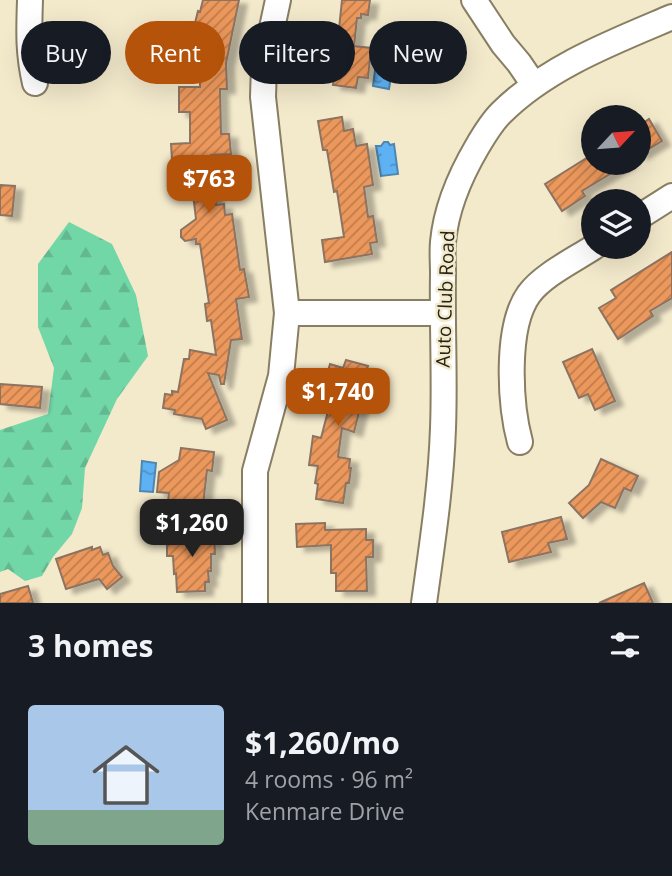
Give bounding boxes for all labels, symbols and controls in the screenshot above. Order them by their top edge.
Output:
chip: Buy [21,21,111,84]
chip: Rent [125,21,225,84]
chip: Filters [239,21,355,84]
chip: New [369,21,467,84]
north arrow [581,105,651,175]
map controls [581,105,651,259]
pin: $763 [168,156,250,215]
text: $763 [183,162,235,194]
button: layers [581,189,651,259]
street label: Auto Club Road [430,230,460,368]
pin: $1,740 [281,368,395,428]
text: $1,740 [302,375,374,407]
pin: $1,260 [135,500,249,559]
text: $1,260 [156,506,228,538]
text: 3 homes [28,625,153,666]
icon: filters [606,626,644,664]
text: $1,260/mo [245,722,400,763]
icon: home [84,733,168,817]
text: 4 rooms · 96 m² [245,763,413,795]
text: Kenmare Drive [245,795,405,827]

